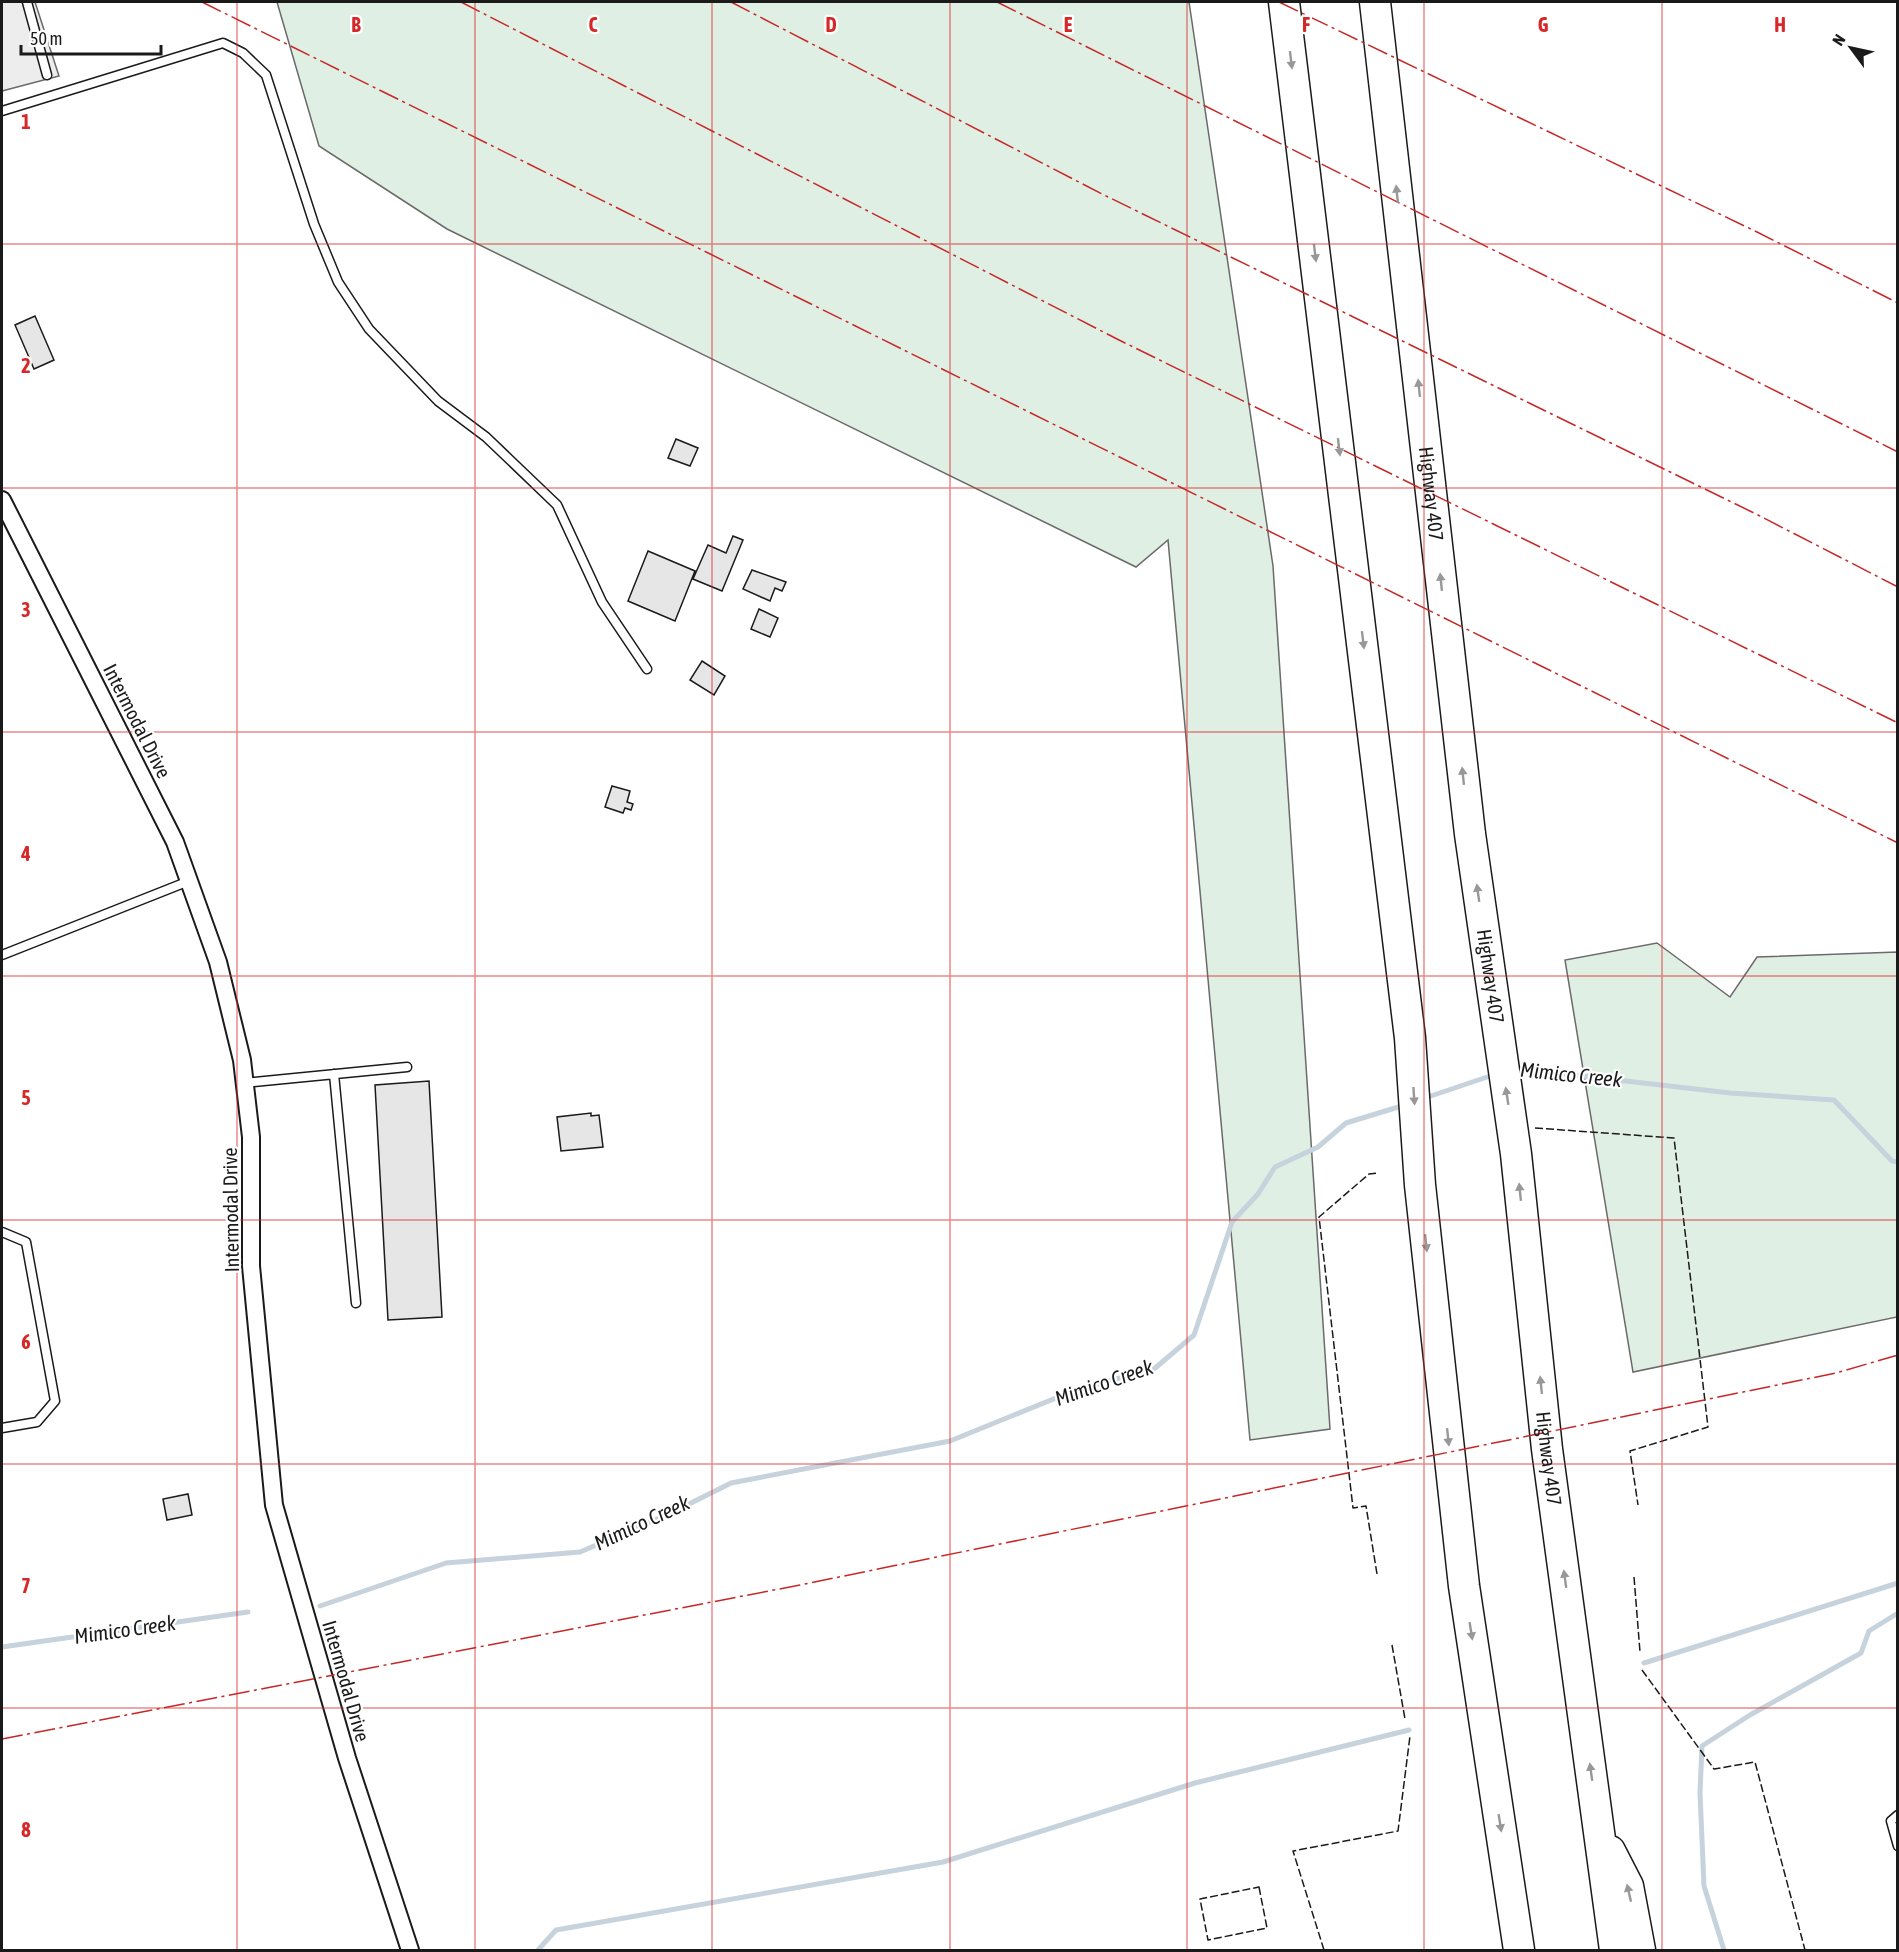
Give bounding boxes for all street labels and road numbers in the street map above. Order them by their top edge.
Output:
street label: Highway 407 [1415,445,1448,542]
street label: Intermodal Drive [99,660,176,782]
street label: Highway 407 [1473,927,1509,1025]
street label: Intermodal Drive [218,1147,243,1273]
street label: Highway 407 [1532,1410,1567,1507]
street label: Intermodal Drive [318,1618,375,1744]

